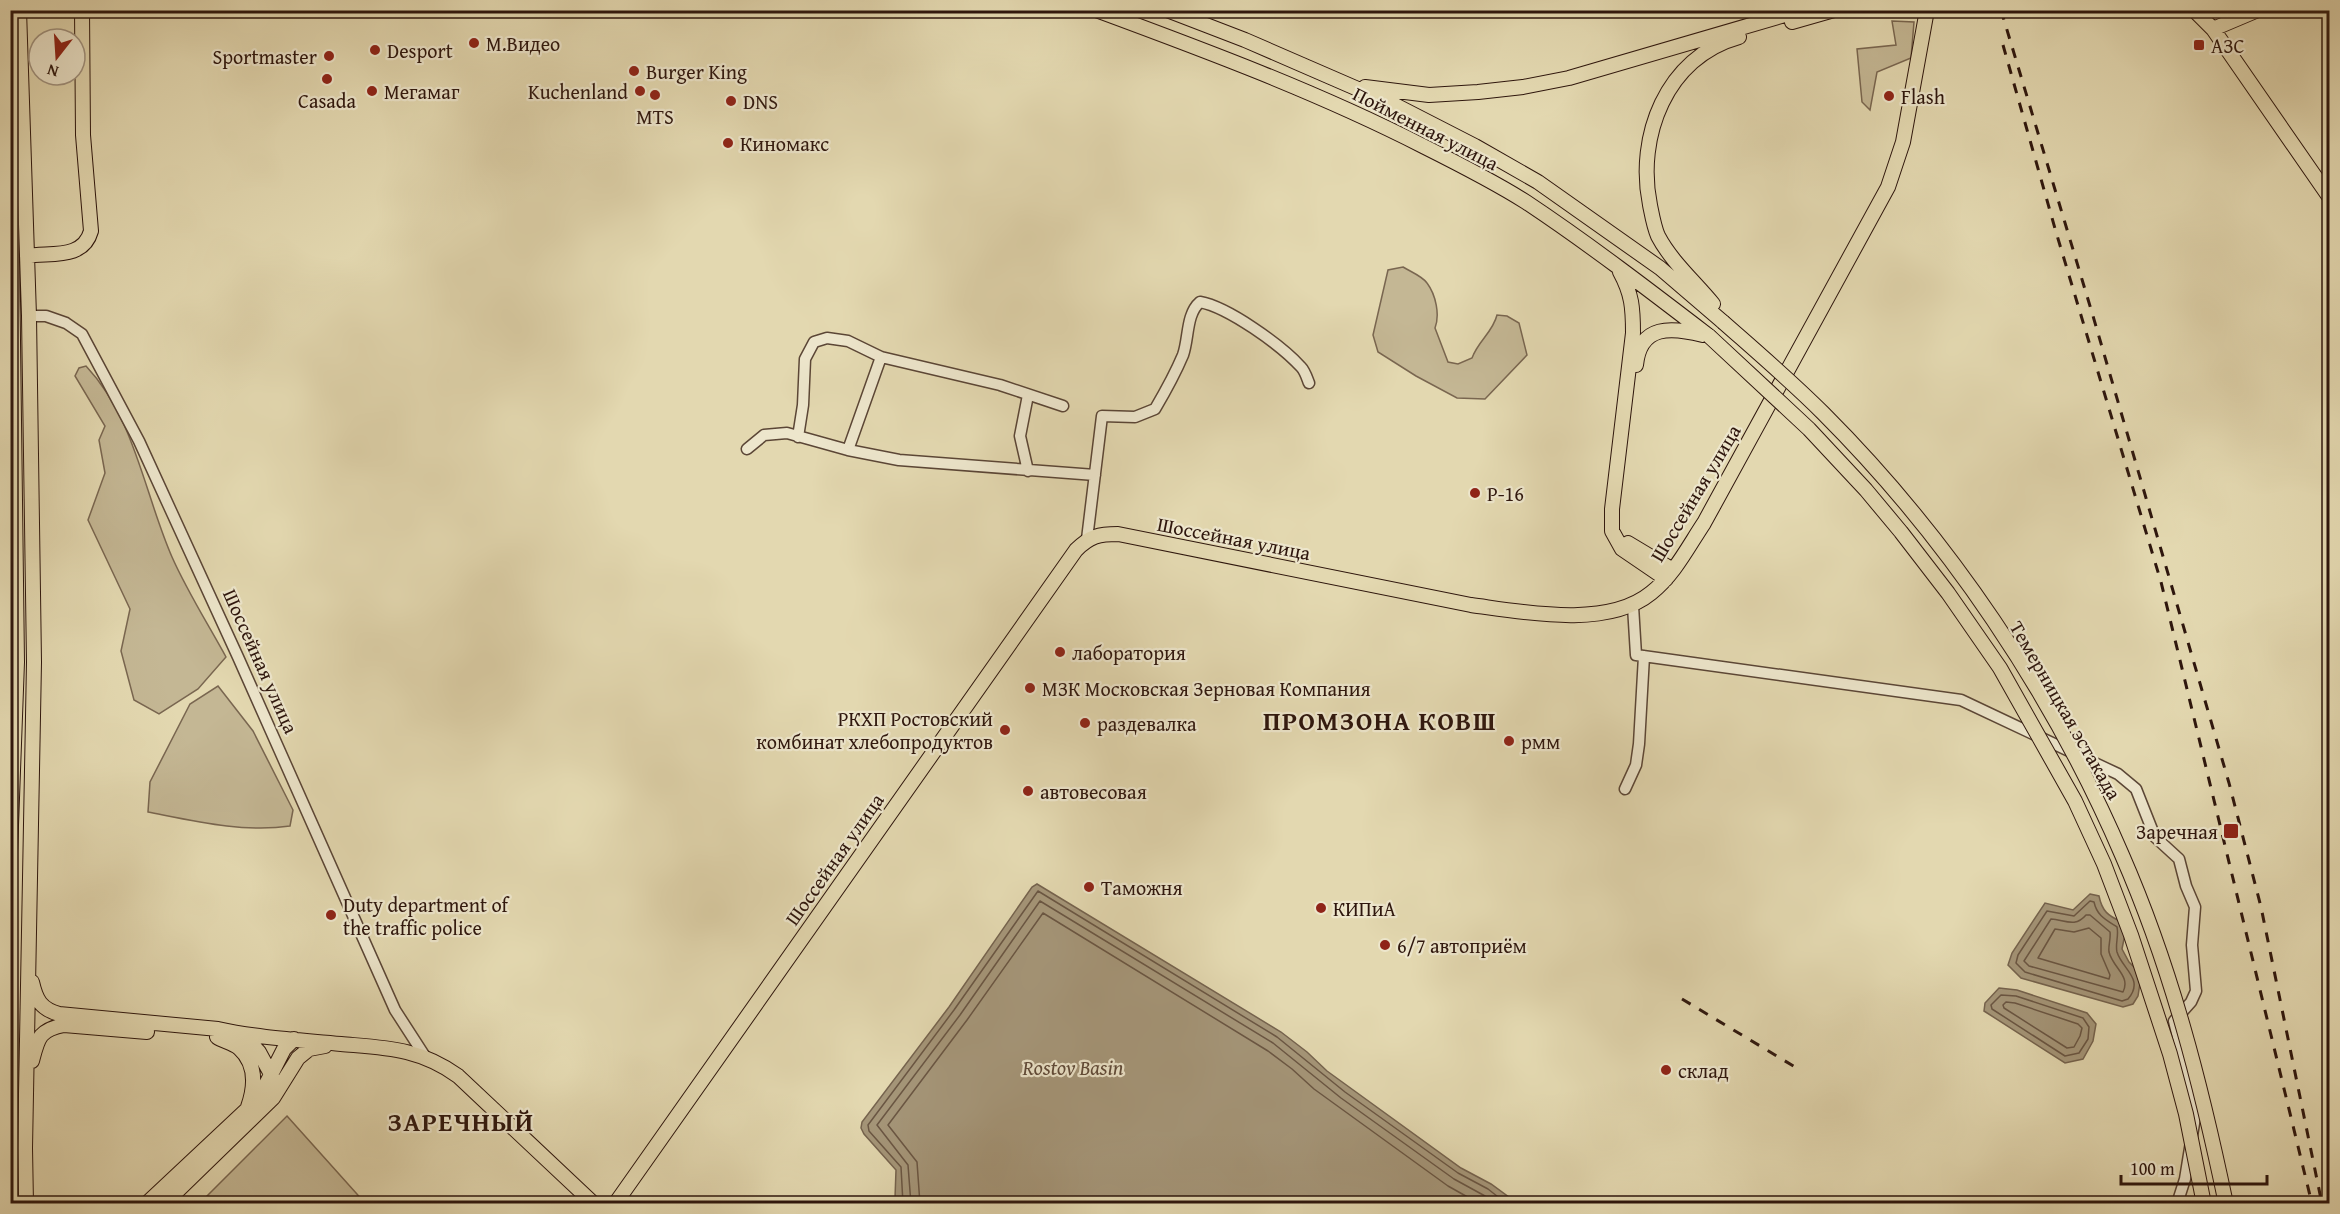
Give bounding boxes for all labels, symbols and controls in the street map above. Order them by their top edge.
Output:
north arrow [27,27,87,87]
place label: М.Видео [486,29,560,58]
place label: АЗС [2211,31,2244,60]
place label: Desport [387,36,453,65]
marker: М.Видео [467,36,481,50]
marker: АЗС [2192,38,2206,52]
place label: Sportmaster [213,42,317,71]
marker: Desport [368,43,382,57]
marker: Sportmaster [322,49,336,63]
place label: Burger King [646,57,747,86]
text: N [44,58,61,84]
marker: Burger King [627,64,641,78]
marker: Casada [320,72,334,86]
place label: Мегамаг [384,77,460,106]
place label: Kuchenland [528,77,628,106]
street label: Пойменная улица [1348,79,1504,177]
place label: Flash [1901,82,1945,111]
marker: Мегамаг [365,84,379,98]
marker: Kuchenland [633,84,647,98]
place label: Casada [298,86,356,115]
place label: DNS [743,87,778,116]
marker: MTS [648,88,662,102]
marker: Flash [1882,89,1896,103]
marker: DNS [724,94,738,108]
place label: MTS [636,102,674,131]
place label: Киномакс [740,129,829,158]
marker: Киномакс [721,136,735,150]
street label: Шоссейная улица [1643,418,1748,567]
place label: Р-16 [1487,479,1524,508]
marker: Р-16 [1468,486,1482,500]
street label: Шоссейная улица [1155,509,1314,567]
street label: Шоссейная улица [216,584,306,738]
street label: Темерницкая эстакада [2003,615,2129,805]
place label: лаборатория [1072,638,1186,667]
marker: лаборатория [1053,645,1067,659]
place label: МЗК Московская Зерновая Компания [1042,674,1371,703]
marker: МЗК Московская Зерновая Компания [1023,681,1037,695]
district label: ПРОМЗОНА КОВШ [1263,701,1497,740]
place label: РКХП Ростовский комбинат хлебопродуктов [756,704,993,756]
place label: раздевалка [1097,709,1197,738]
marker: раздевалка [1078,716,1092,730]
marker: РКХП Ростовский комбинат хлебопродуктов [998,723,1012,737]
place label: рмм [1521,727,1560,756]
marker: рмм [1502,734,1516,748]
place label: автовесовая [1040,777,1147,806]
marker: автовесовая [1021,784,1035,798]
street label: Шоссейная улица [777,787,891,931]
place label: Заречная [2136,817,2218,846]
marker: Заречная [2222,822,2240,840]
place label: Таможня [1101,873,1183,902]
marker: Таможня [1082,880,1096,894]
place label: Duty department of the traffic police [343,890,511,942]
place label: КИПиА [1333,894,1396,923]
marker: КИПиА [1314,901,1328,915]
marker: Duty department of the traffic police [324,908,338,922]
place label: 6/7 автоприём [1397,931,1527,960]
marker: 6/7 автоприём [1378,938,1392,952]
water label: Rostov Basin [1022,1052,1124,1083]
place label: склад [1678,1056,1729,1085]
marker: склад [1659,1063,1673,1077]
district label: ЗАРЕЧНЫЙ [387,1102,535,1141]
scale bar [2121,1148,2266,1186]
text: 100 m [2130,1155,2175,1182]

